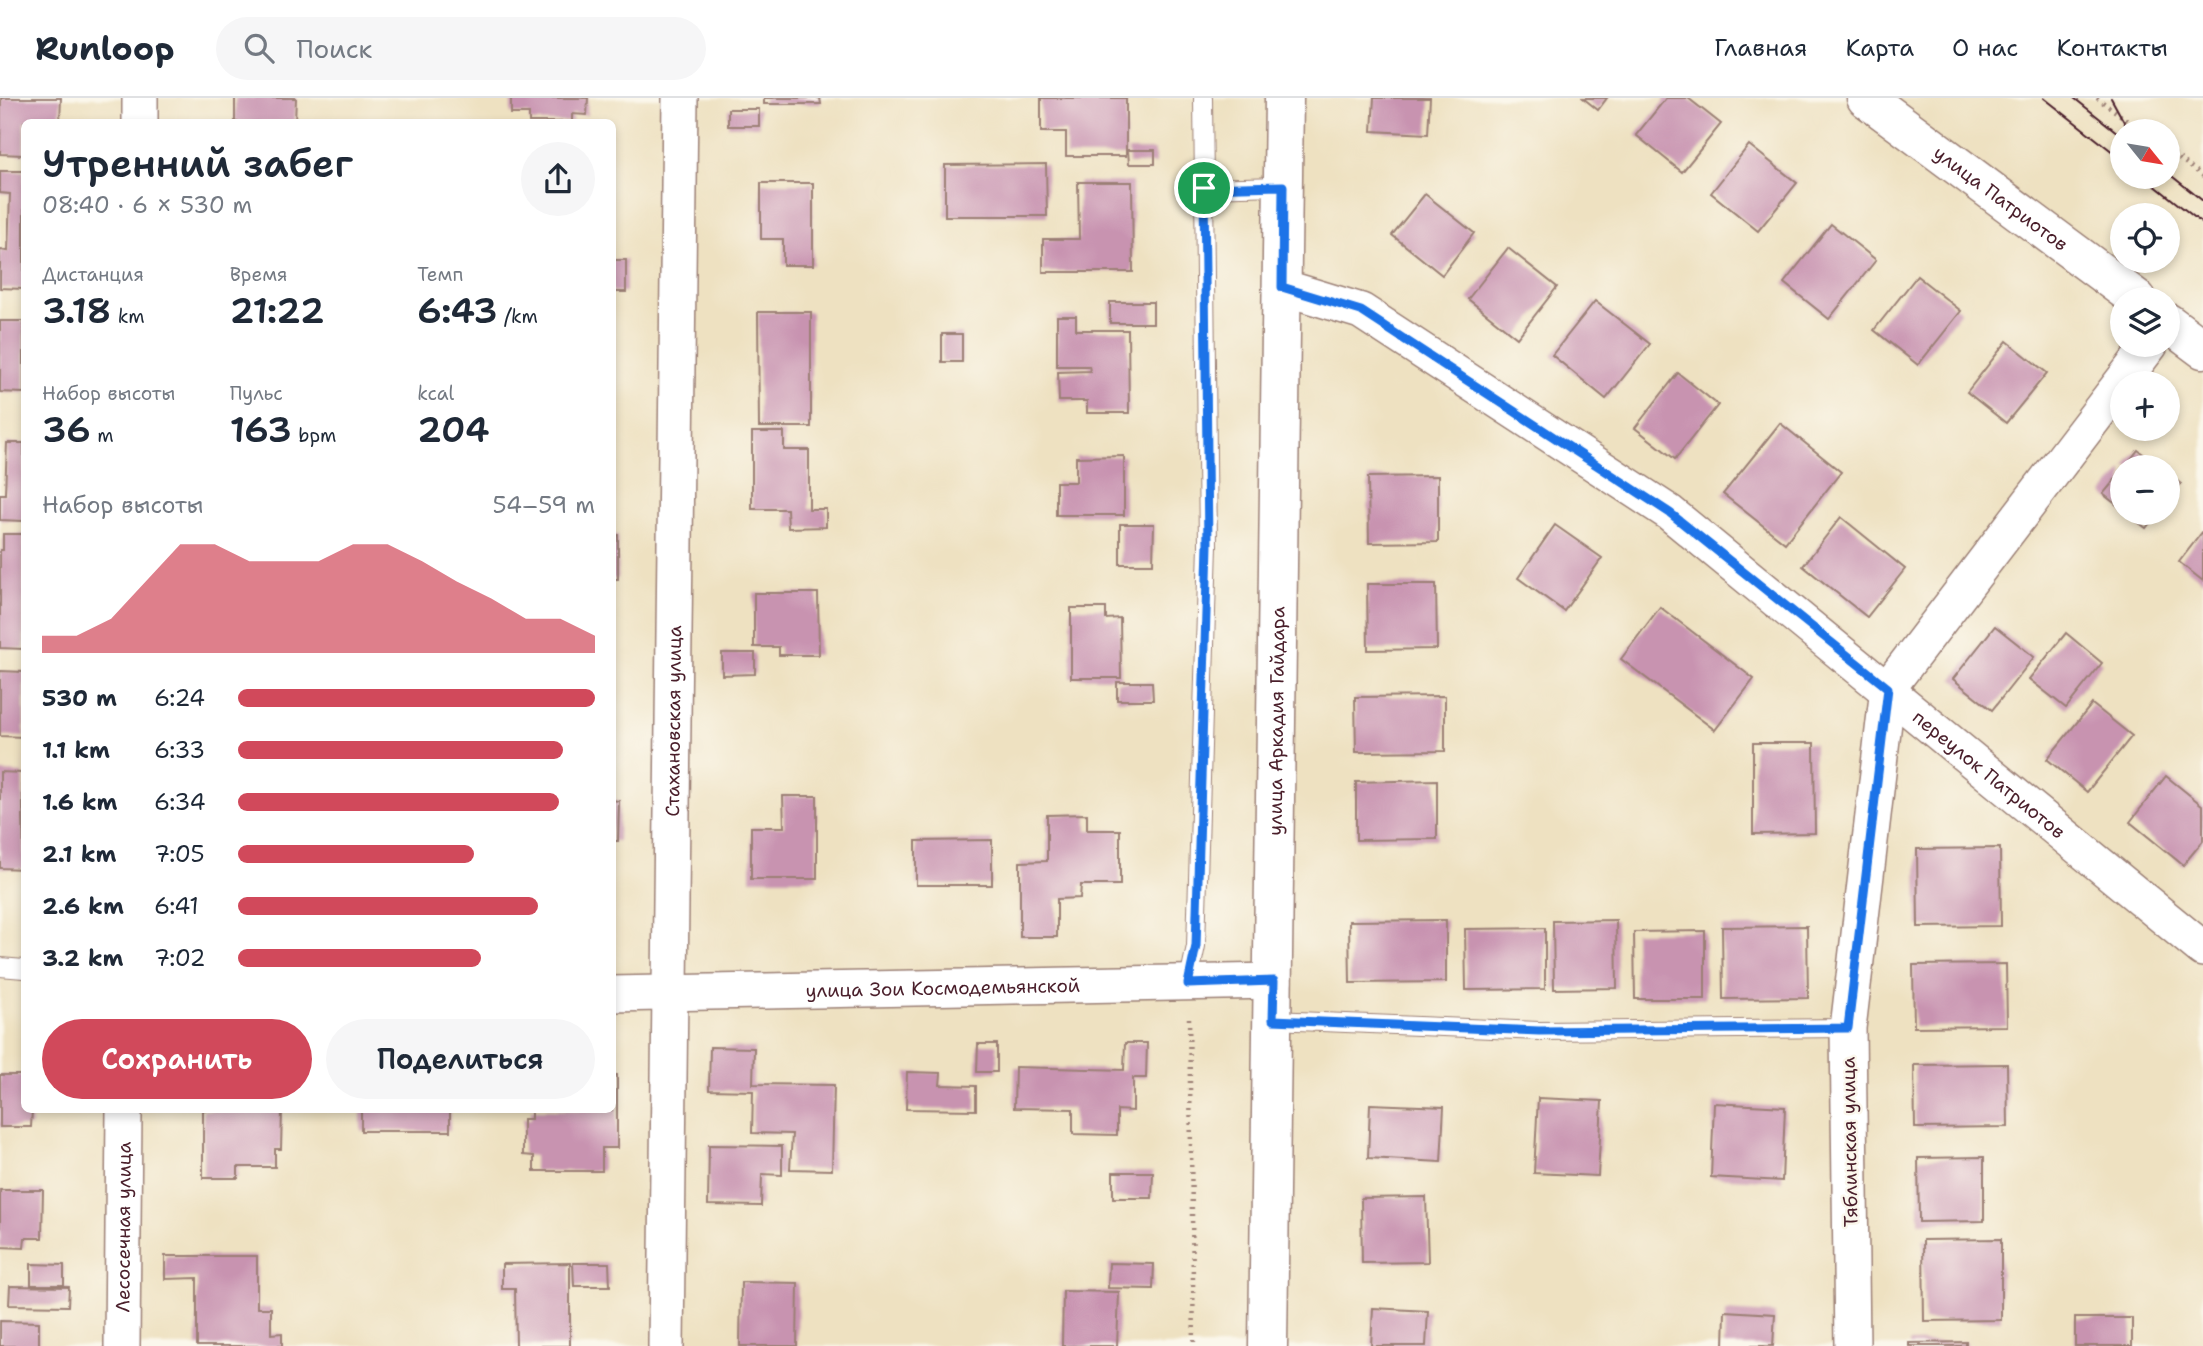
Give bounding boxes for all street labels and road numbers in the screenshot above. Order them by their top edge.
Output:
street label: улица Патриотов [1928,140,2073,257]
street label: улица Аркадия Гайдара [1263,606,1290,836]
street label: Стахановская улица [660,625,687,817]
street label: переулок Патриотов [1907,705,2070,844]
street label: улица Зои Космодемьянской [805,973,1080,1003]
street label: Тяблинская улица [1836,1056,1863,1227]
street label: Лесосечная улица [110,1141,137,1313]

